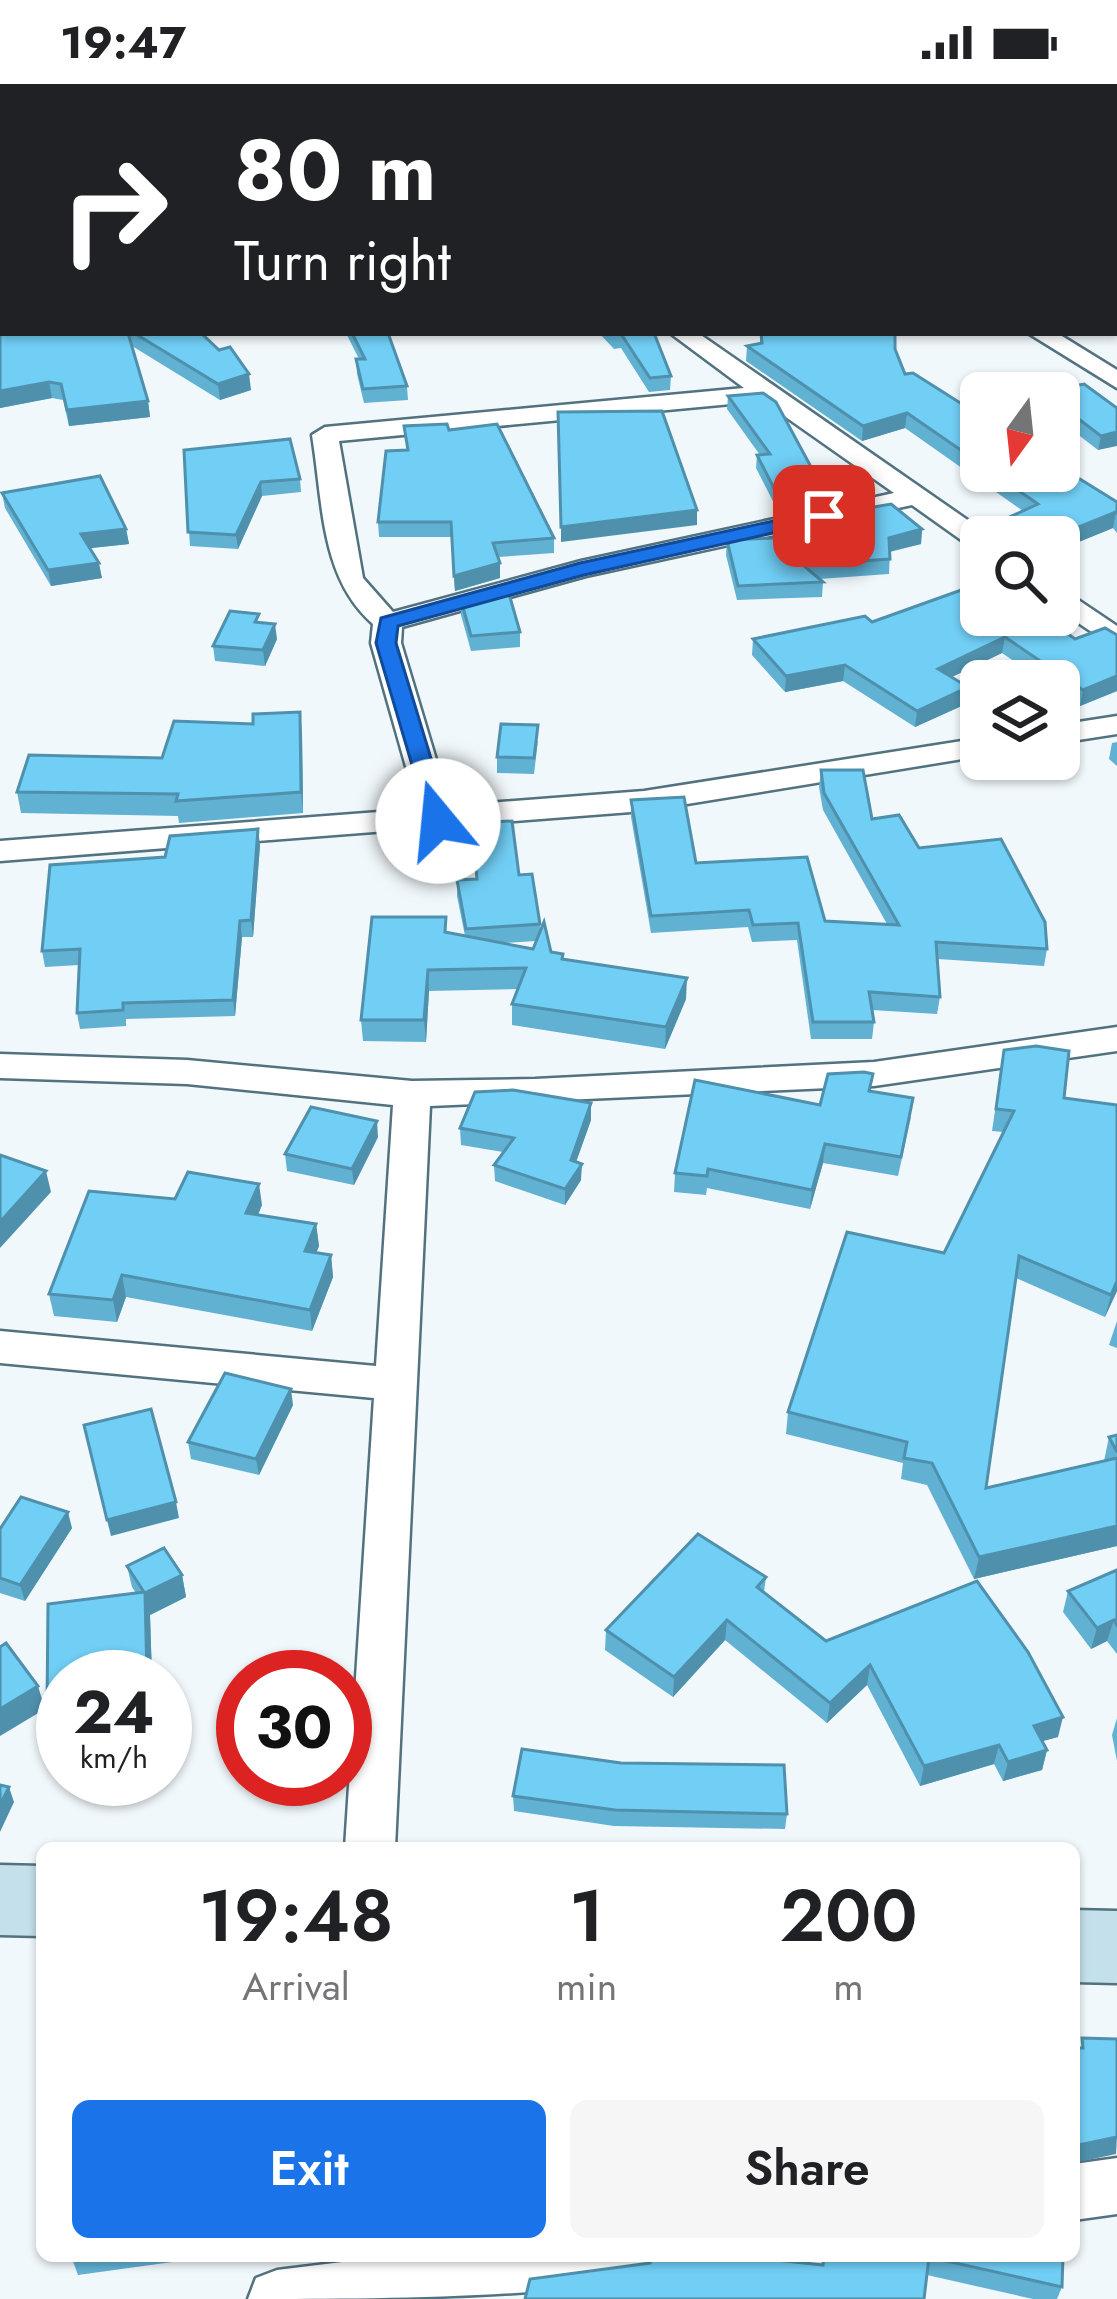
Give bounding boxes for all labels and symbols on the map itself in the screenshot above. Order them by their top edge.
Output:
north arrow [960,372,1080,492]
pin [773,465,875,567]
position arrow [375,758,501,884]
speed limit sign: 30 [216,1650,372,1806]

